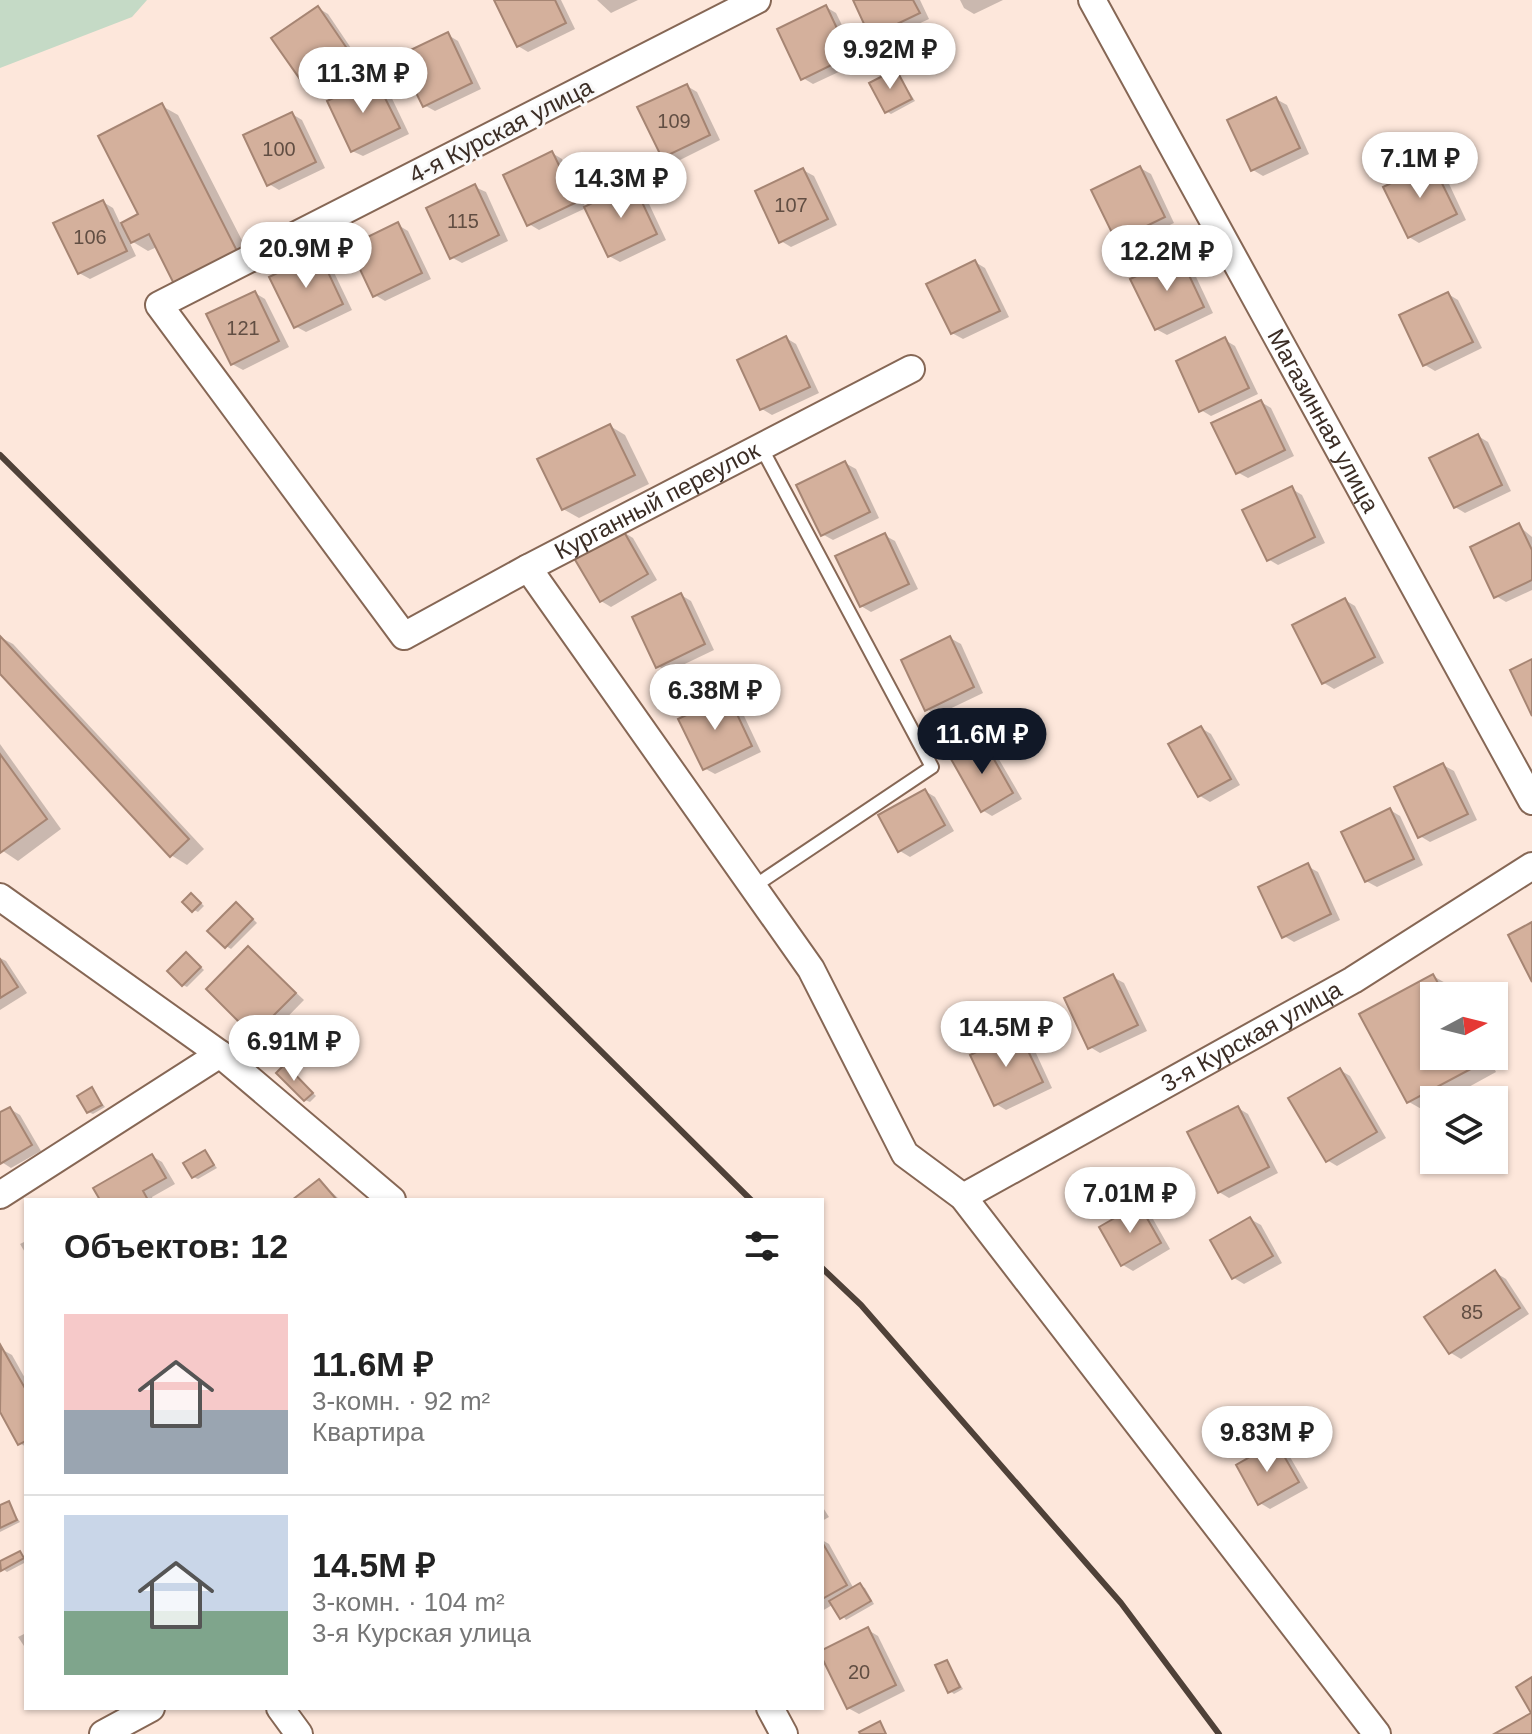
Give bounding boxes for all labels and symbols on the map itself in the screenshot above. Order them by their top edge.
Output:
pin: 9.92M ₽ [816,23,964,91]
pin: 11.3M ₽ [289,47,437,115]
street label: 4-я Курская улица [405,72,598,188]
house number: 109 [657,110,691,132]
pin: 7.1M ₽ [1355,132,1485,200]
house number: 100 [262,138,296,160]
pin: 14.3M ₽ [547,152,695,220]
house number: 107 [774,194,808,216]
house number: 115 [447,210,479,232]
pin: 20.9M ₽ [232,222,380,290]
pin: 12.2M ₽ [1093,225,1241,293]
house number: 106 [73,226,107,248]
house number: 121 [226,317,260,339]
street label: Магазинная улица [1262,324,1385,517]
street label: Курганный переулок [550,436,764,565]
pin: 6.38M ₽ [641,664,789,732]
pin: 11.6M ₽ [908,708,1056,776]
street label: 3-я Курская улица [1156,975,1347,1097]
north arrow [1420,982,1508,1070]
pin: 14.5M ₽ [932,1001,1080,1069]
pin: 6.91M ₽ [220,1015,368,1083]
pin: 7.01M ₽ [1056,1167,1204,1235]
house number: 85 [1461,1301,1483,1323]
pin: 9.83M ₽ [1193,1406,1341,1474]
house number: 20 [848,1661,870,1683]

